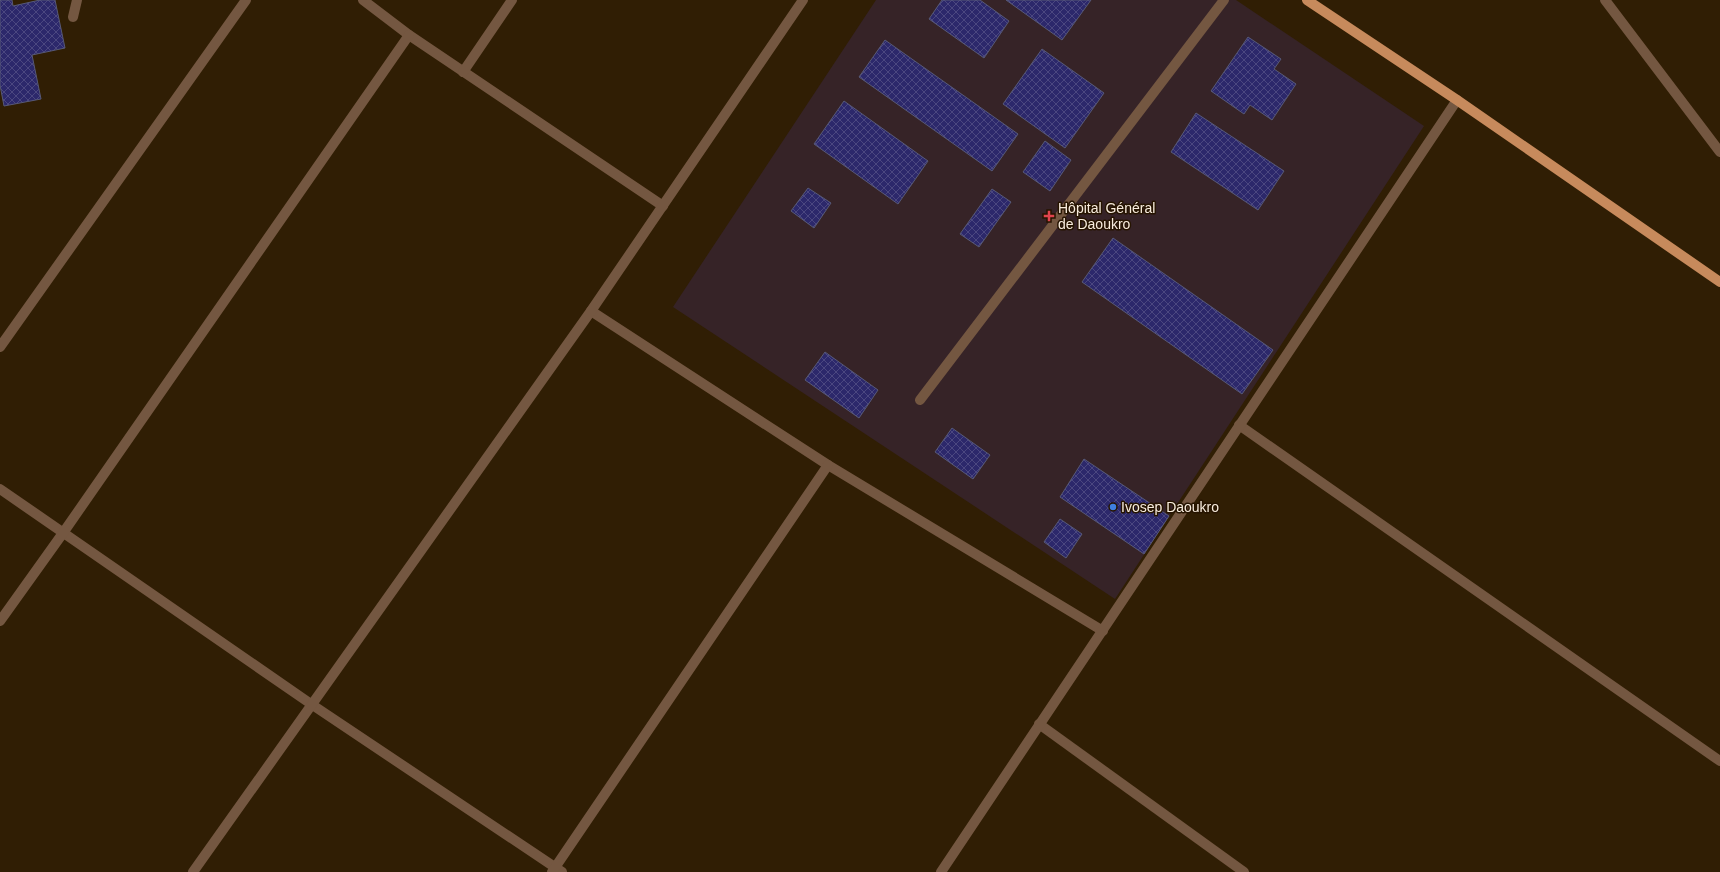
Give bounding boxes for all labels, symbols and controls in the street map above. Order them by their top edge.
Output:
place label: Hôpital Général de Daoukro [1058,200,1155,232]
marker: Hôpital Général de Daoukro [1043,210,1055,222]
place label: Ivosep Daoukro [1121,499,1219,515]
marker: Ivosep Daoukro [1108,502,1118,512]

